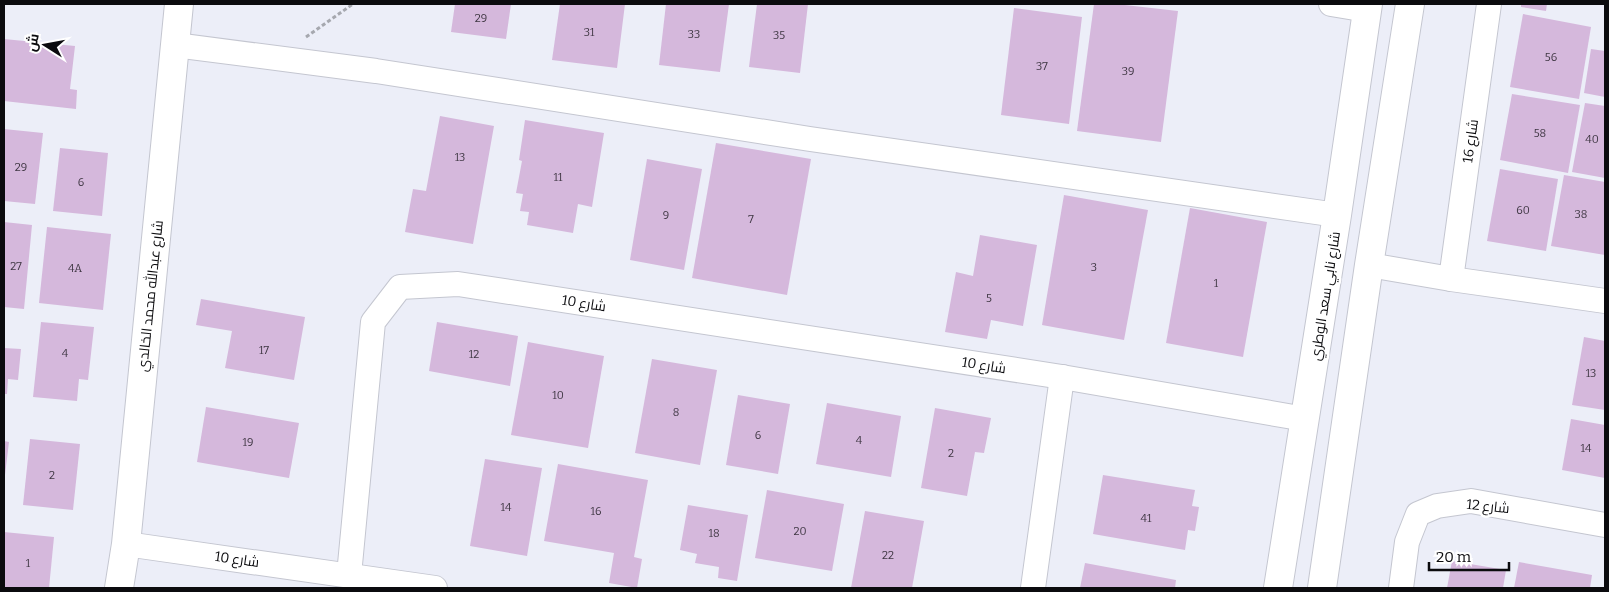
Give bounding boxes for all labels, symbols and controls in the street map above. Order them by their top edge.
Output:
house number: 29 [475,12,487,25]
north arrow [20,20,70,70]
house number: 31 [584,26,595,39]
house number: 33 [688,28,700,41]
house number: 35 [773,29,785,42]
text: ش [23,32,43,53]
house number: 56 [1545,51,1557,64]
house number: 37 [1036,60,1048,73]
house number: 39 [1122,65,1134,78]
street label: شارع 16 [1459,118,1482,164]
house number: 58 [1534,127,1546,140]
house number: 40 [1585,133,1599,146]
house number: 13 [455,151,465,164]
house number: 29 [15,161,27,174]
house number: 11 [554,171,563,184]
house number: 6 [78,176,84,189]
house number: 60 [1516,204,1530,217]
house number: 38 [1575,208,1587,221]
house number: 9 [663,209,669,222]
house number: 7 [748,213,754,226]
street label: شارع عبدالله محمد الخالدي [133,219,170,373]
street label: شارع نابي سعد الوطري [1307,230,1347,362]
house number: 27 [10,260,22,273]
house number: 3 [1091,261,1097,274]
house number: 4A [68,262,82,275]
house number: 1 [1214,277,1219,290]
street label: شارع 10 [561,292,607,315]
house number: 5 [986,292,992,305]
house number: 17 [259,344,269,357]
house number: 4 [62,347,69,360]
house number: 12 [469,348,479,361]
street label: شارع 10 [961,354,1007,377]
house number: 13 [1586,367,1596,380]
house number: 10 [552,389,564,402]
house number: 8 [673,406,679,419]
house number: 6 [755,429,761,442]
house number: 4 [856,434,863,447]
house number: 19 [243,436,253,449]
house number: 14 [1581,442,1592,455]
house number: 2 [948,447,954,460]
house number: 2 [49,469,55,482]
street label: شارع 12 [1466,496,1510,517]
house number: 14 [501,501,512,514]
house number: 16 [591,505,601,518]
house number: 41 [1141,512,1152,525]
house number: 20 [793,525,807,538]
house number: 18 [708,527,720,540]
scale bar [1429,540,1509,572]
street label: شارع 10 [214,548,260,571]
text: 20 m [1436,548,1472,566]
house number: 22 [882,549,894,562]
house number: 1 [26,557,31,570]

